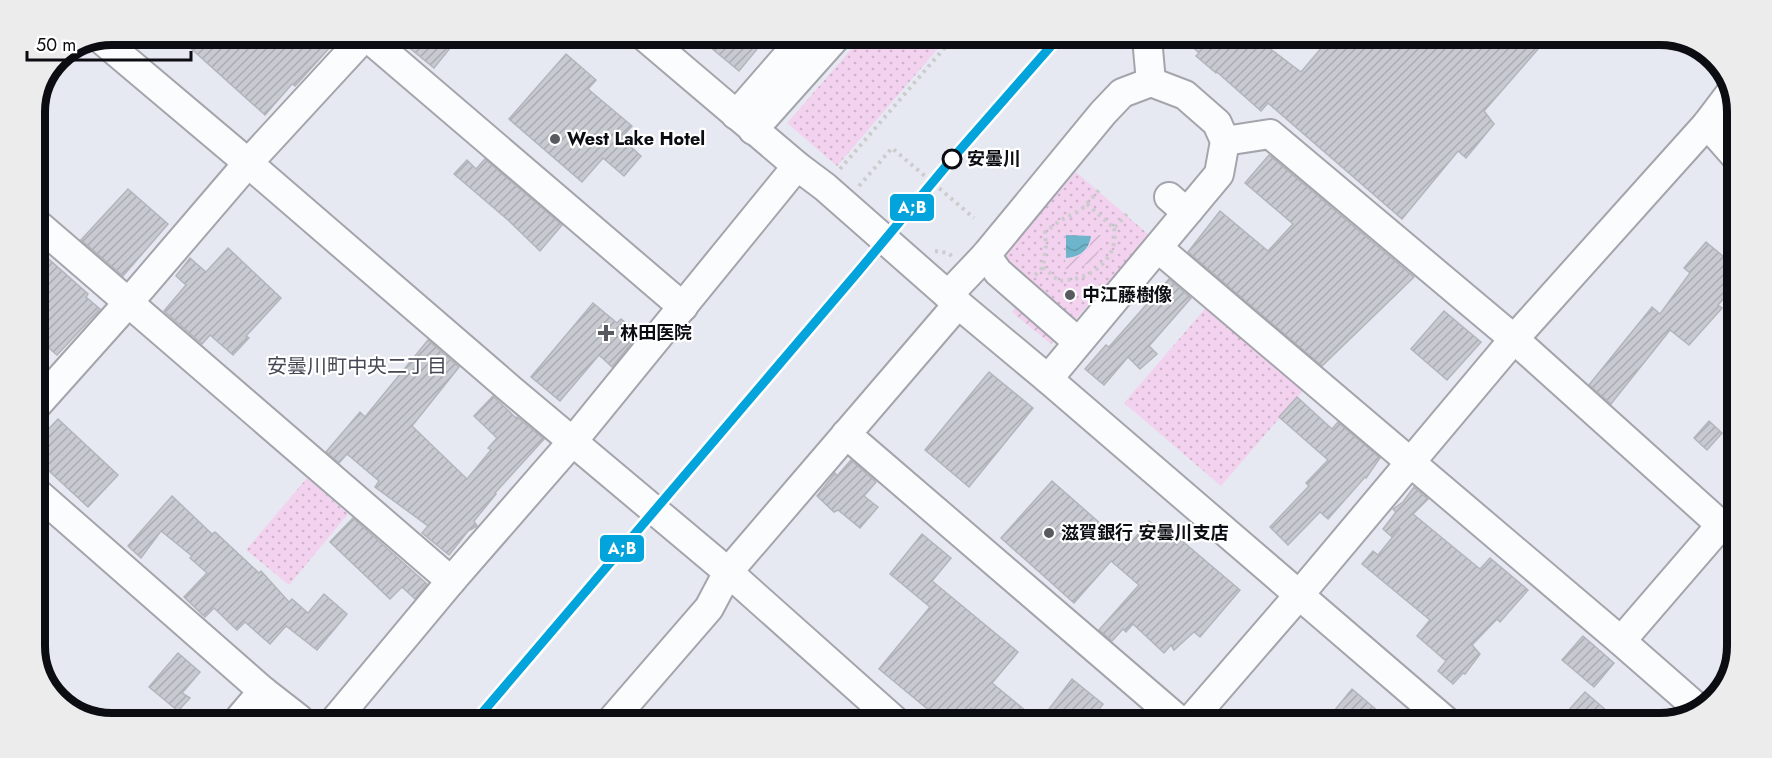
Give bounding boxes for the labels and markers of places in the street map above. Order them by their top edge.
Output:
place label: West Lake Hotel [567,126,705,152]
marker: West Lake Hotel [548,132,562,146]
place label: 安曇川 [967,146,1021,172]
marker: 安曇川 [942,149,962,169]
place label: 中江藤樹像 [1082,282,1172,308]
marker: 中江藤樹像 [1063,288,1077,302]
place label: 林田医院 [620,320,692,346]
marker: 林田医院 [597,324,615,342]
place label: 滋賀銀行 安曇川支店 [1061,520,1228,546]
marker: 滋賀銀行 安曇川支店 [1042,526,1056,540]

